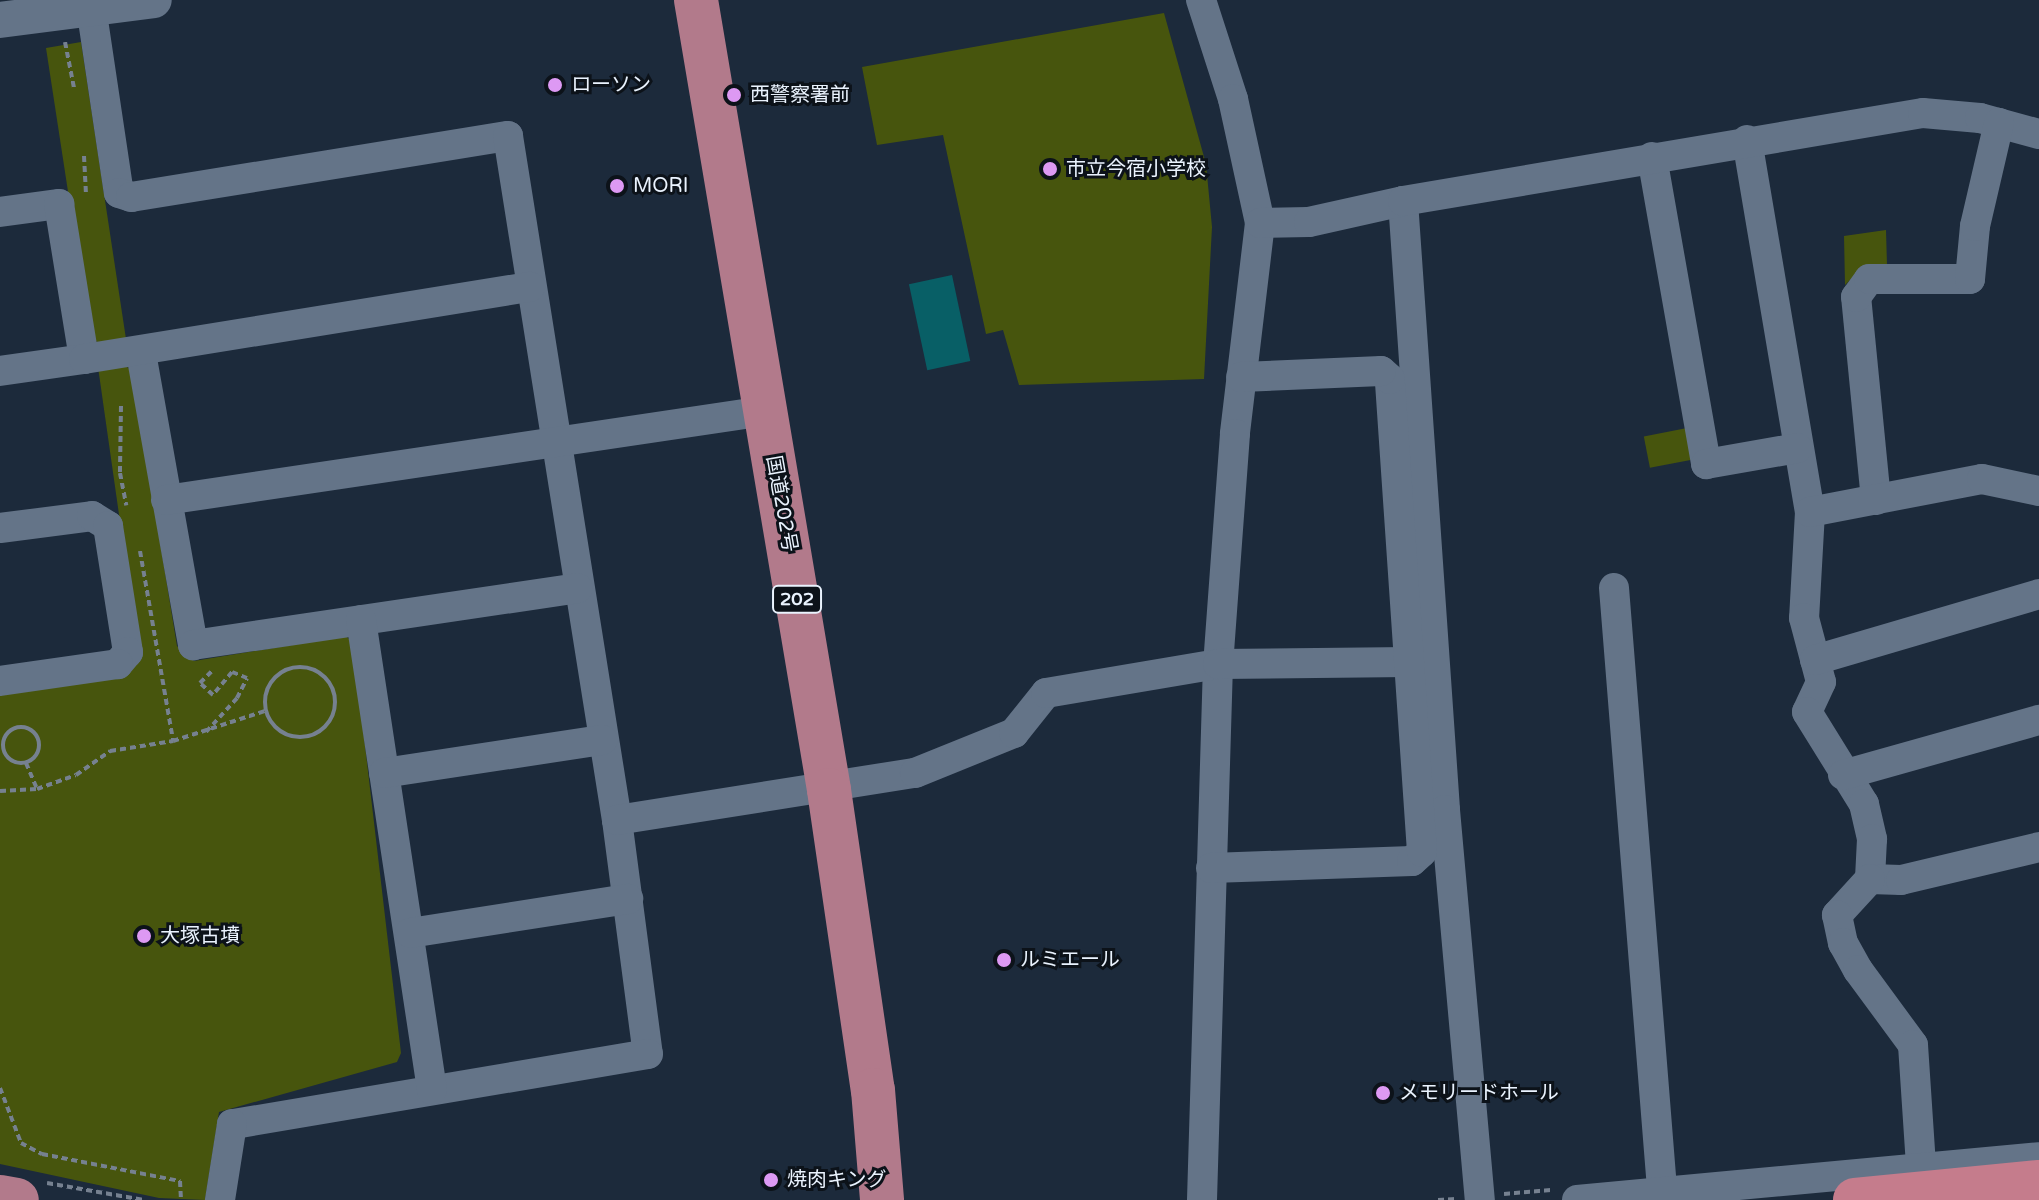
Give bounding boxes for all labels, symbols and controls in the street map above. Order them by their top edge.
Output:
place label: ローソン [571,73,651,97]
marker: ローソン [546,76,564,94]
place label: 西警察署前 [750,83,850,107]
marker: 西警察署前 [725,86,743,104]
place label: 市立今宿小学校 [1066,157,1206,181]
marker: 市立今宿小学校 [1041,160,1059,178]
place label: MORI [633,174,688,198]
marker: MORI [608,177,626,195]
street label: 国道202号 [761,454,801,554]
road number: 202 [771,585,823,613]
place label: 大塚古墳 [160,924,240,948]
marker: 大塚古墳 [135,927,153,945]
place label: ルミエール [1020,948,1120,972]
marker: ルミエール [995,951,1013,969]
place label: メモリードホール [1399,1081,1559,1105]
marker: メモリードホール [1374,1084,1392,1102]
place label: 焼肉キング [787,1168,887,1192]
marker: 焼肉キング [762,1171,780,1189]

